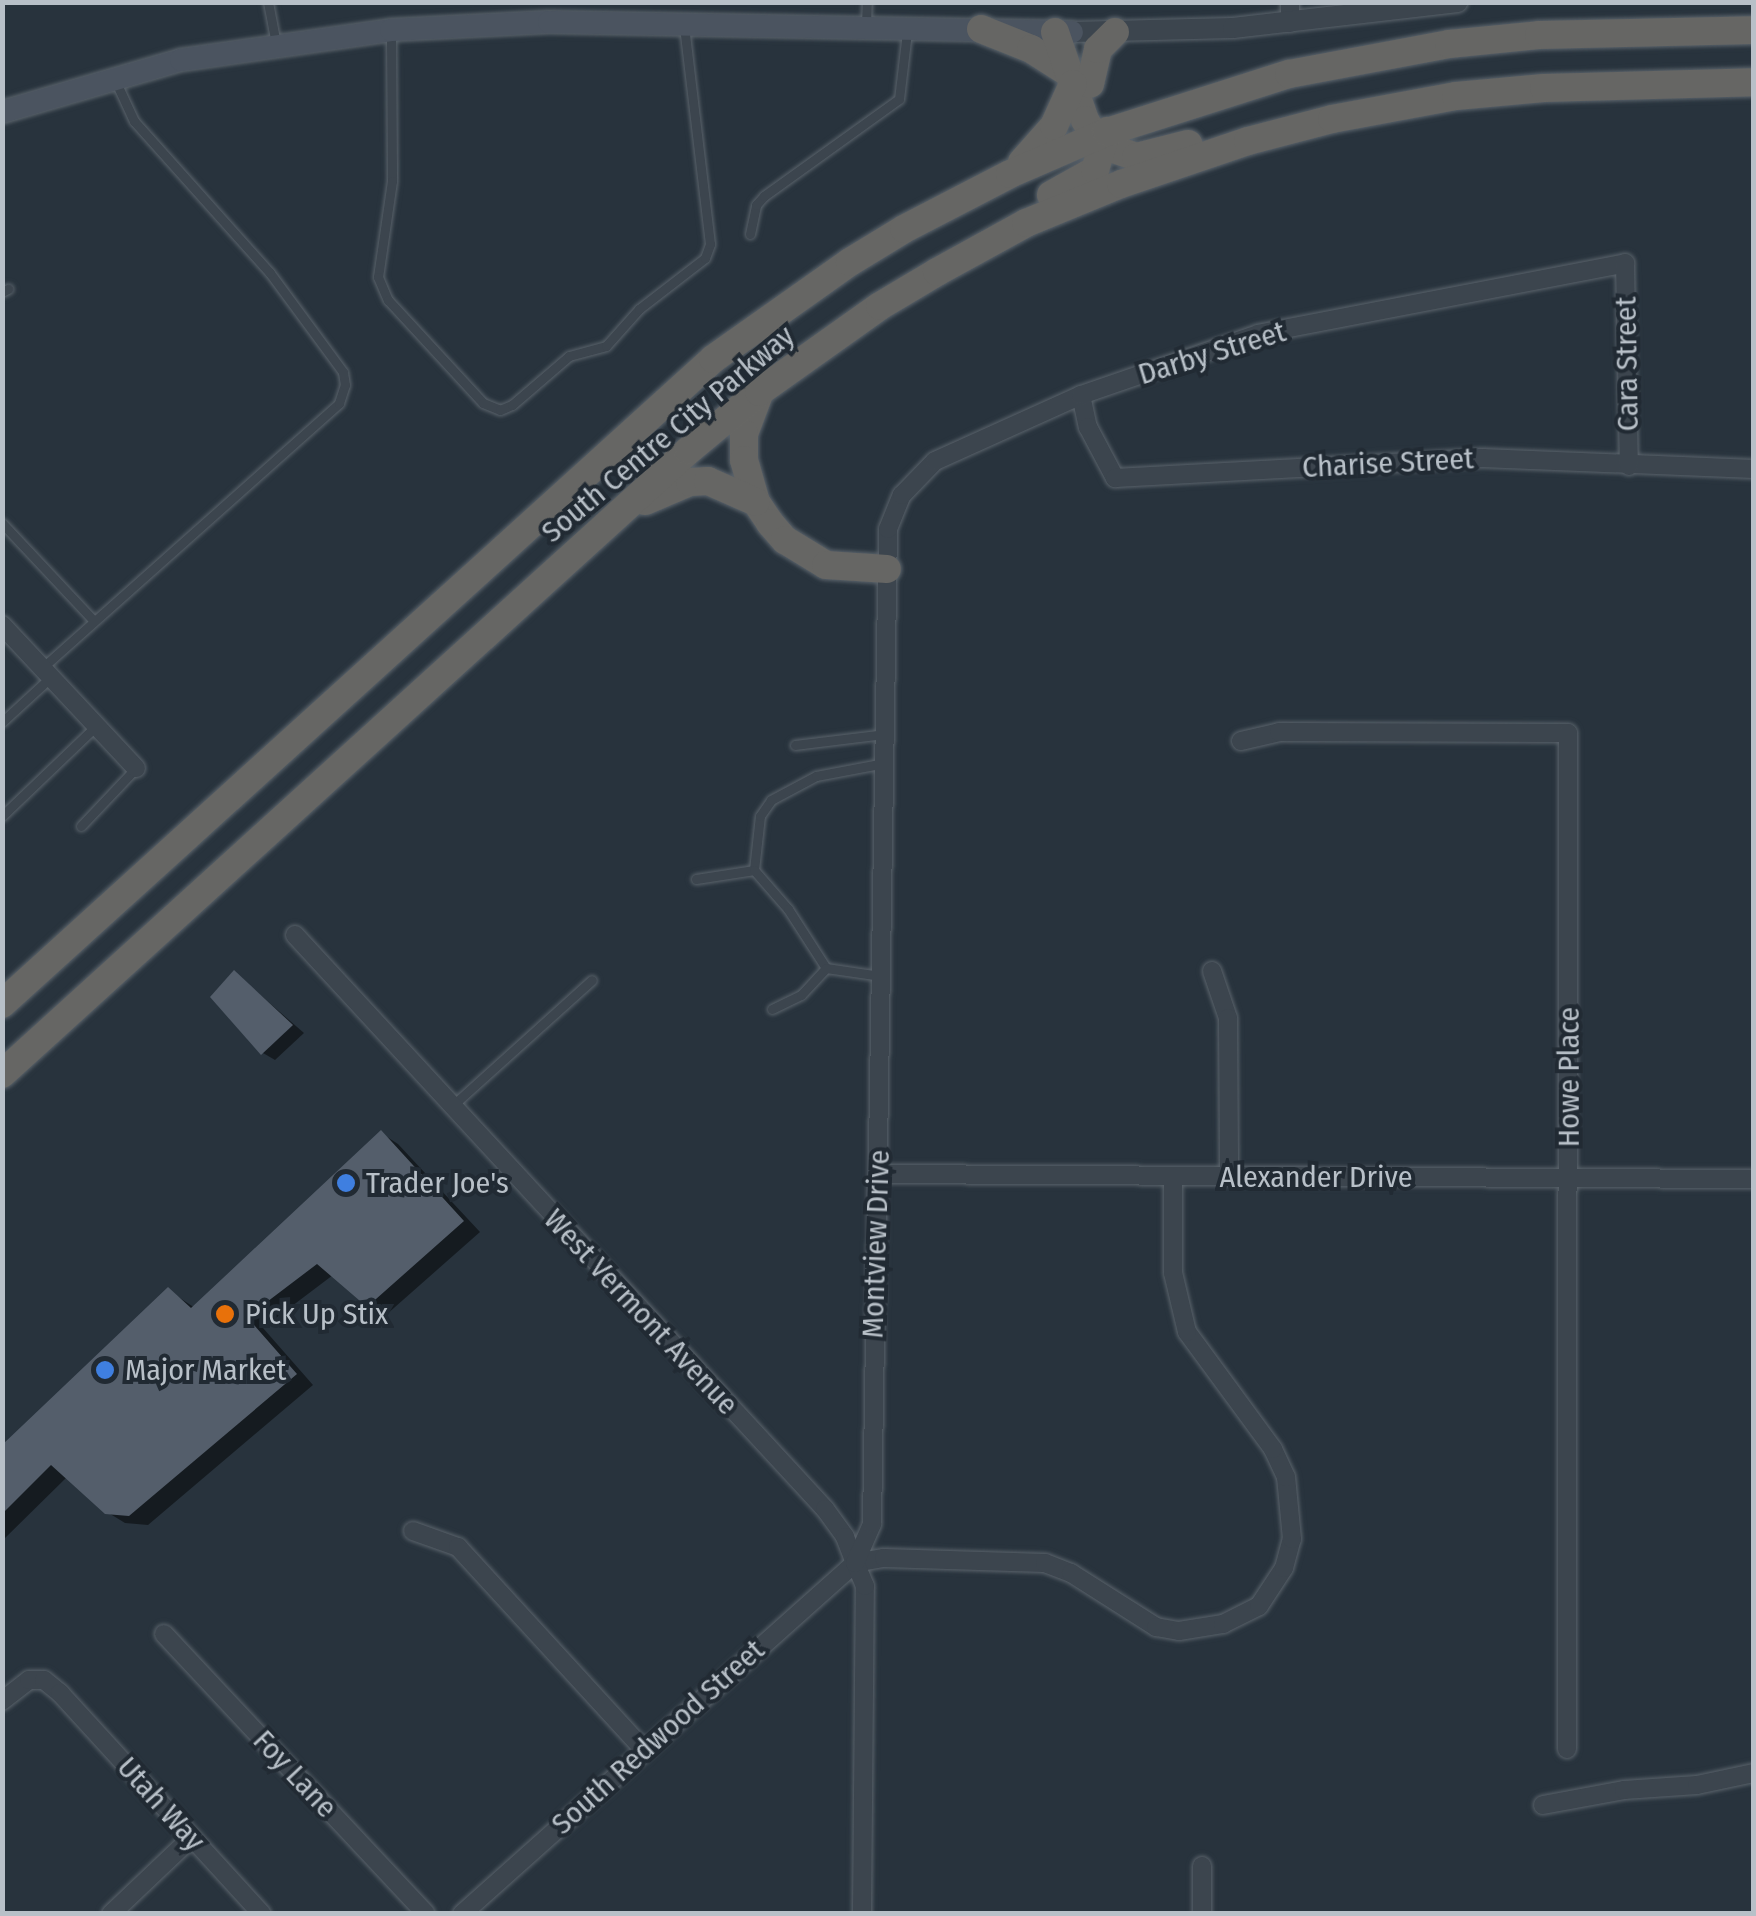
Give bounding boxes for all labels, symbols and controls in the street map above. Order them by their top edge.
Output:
street label: Cara Street [1608,296,1646,432]
street label: Darby Street [1134,314,1290,392]
street label: South Centre City Parkway [534,318,802,550]
street label: Charise Street [1301,441,1475,485]
street label: Howe Place [1551,1007,1587,1147]
street label: Montview Drive [855,1149,897,1339]
street label: Alexander Drive [1219,1159,1413,1195]
place label: Trader Joe's [366,1165,509,1201]
marker: Trader Joe's [335,1172,357,1194]
street label: West Vermont Avenue [536,1202,746,1422]
place label: Pick Up Stix [245,1296,388,1332]
marker: Pick Up Stix [214,1303,236,1325]
place label: Major Market [125,1352,286,1388]
marker: Major Market [94,1359,116,1381]
street label: South Redwood Street [544,1632,772,1842]
street label: Foy Lane [245,1723,345,1825]
street label: Utah Way [109,1750,213,1858]

